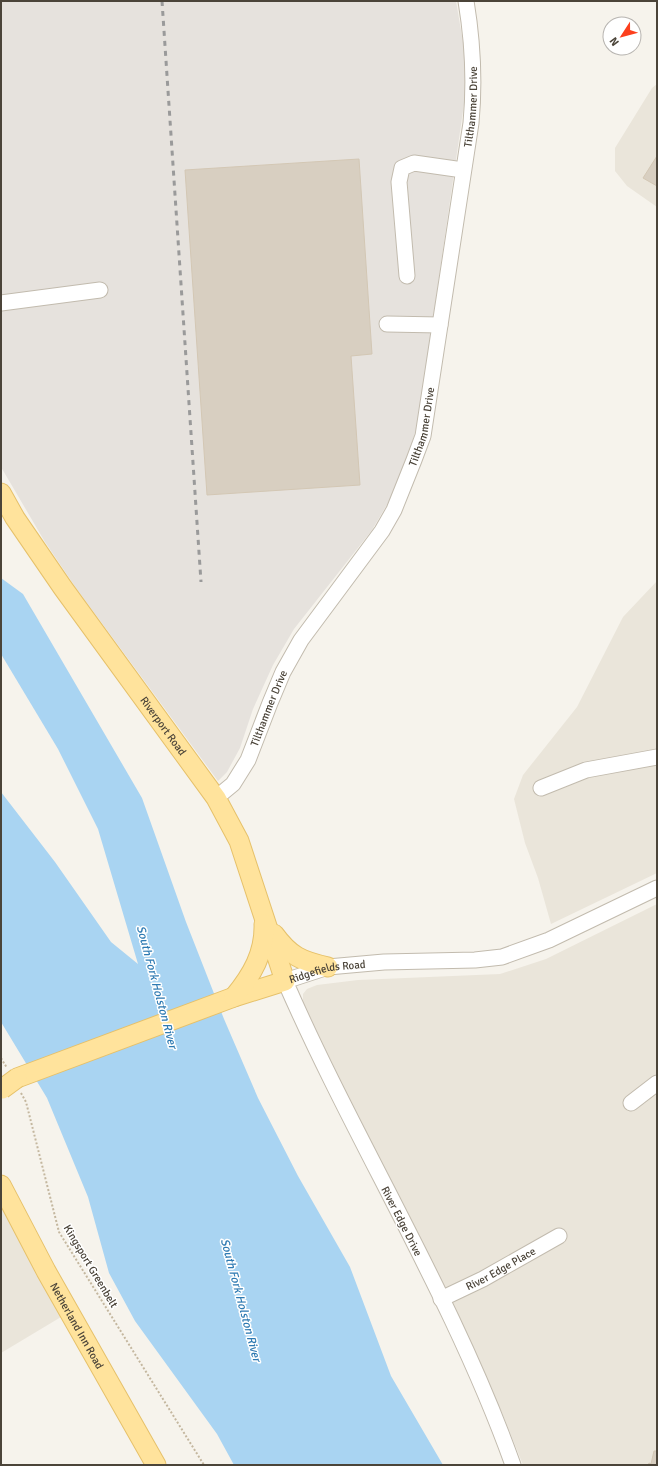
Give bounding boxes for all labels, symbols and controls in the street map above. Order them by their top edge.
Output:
north arrow [602,16,642,56]
text: N [607,35,622,49]
street label: Tilthammer Drive [461,66,480,148]
street label: Tilthammer Drive [406,386,437,468]
street label: Tilthammer Drive [248,668,290,748]
street label: Riverport Road [137,694,189,758]
water label: South Fork Holston River [133,924,181,1052]
street label: Ridgefields Road [287,958,366,986]
street label: River Edge Drive [378,1184,425,1258]
street label: Kingsport Greenbelt [61,1222,121,1310]
water label: South Fork Holston River [217,1237,265,1365]
street label: River Edge Place [464,1245,538,1293]
street label: Netherland Inn Road [47,1281,106,1371]

